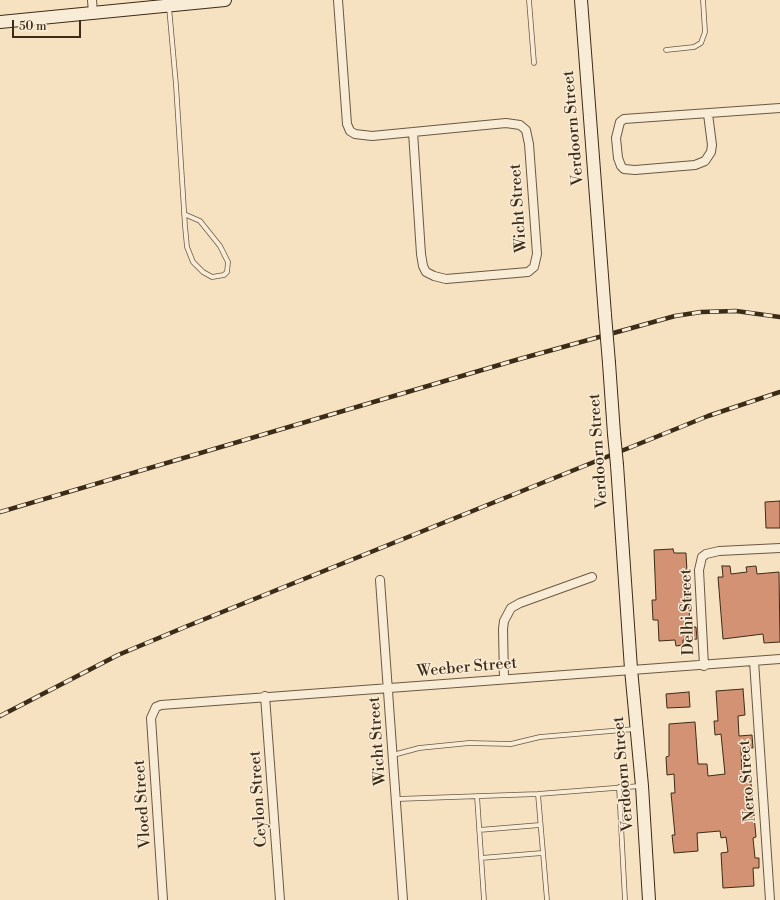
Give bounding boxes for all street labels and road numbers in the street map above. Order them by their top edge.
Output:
street label: Verdoorn Street [559,70,589,186]
street label: Wicht Street [506,163,532,253]
street label: Verdoorn Street [585,393,613,509]
street label: Delhi Street [677,568,699,656]
street label: Weeber Street [416,654,518,682]
street label: Wicht Street [365,696,391,786]
street label: Verdoorn Street [609,716,639,832]
street label: Nero Street [736,739,760,823]
street label: Ceylon Street [246,750,272,848]
street label: Vloed Street [130,759,156,849]

